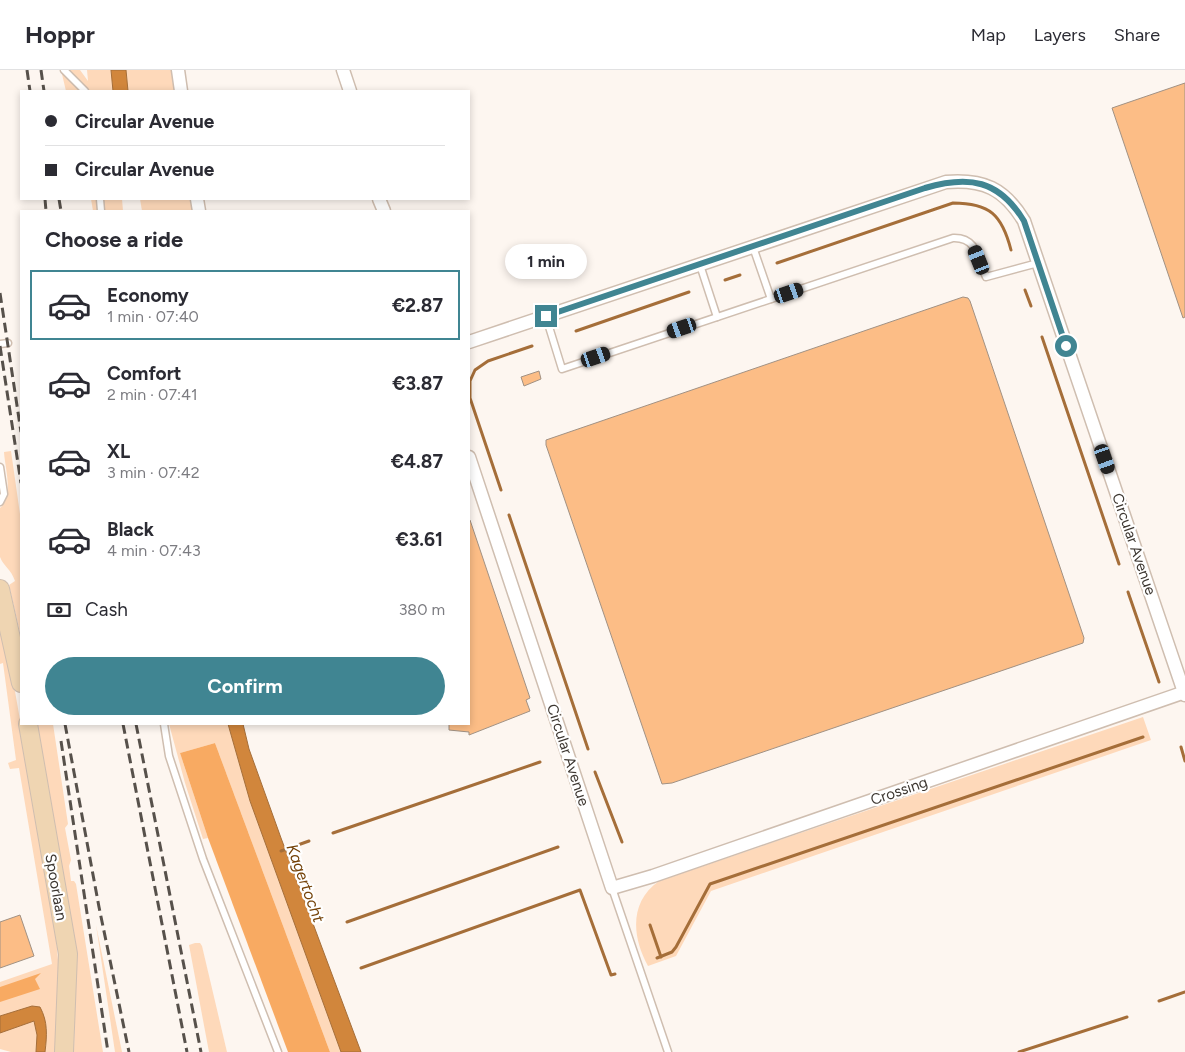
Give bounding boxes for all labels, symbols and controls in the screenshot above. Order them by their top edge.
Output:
text: Hoppr [25,20,95,49]
text: Map [971,24,1006,46]
text: Layers [1034,24,1086,46]
text: Share [1114,24,1160,46]
text: Circular Avenue [75,110,214,133]
text: Circular Avenue [75,158,214,181]
text: Choose a ride [45,226,183,253]
car [966,243,991,277]
callout: 1 min [505,244,587,278]
text: 1 min [527,252,565,271]
car [772,281,805,305]
icon: car [47,283,92,328]
text: Economy [107,284,189,307]
text: €2.87 [392,294,443,317]
route end [535,305,557,327]
text: 1 min · 07:40 [107,307,199,326]
car [665,316,698,340]
route start [1055,335,1077,357]
car [579,345,612,369]
icon: car [47,361,92,406]
text: Comfort [107,362,182,385]
text: €3.87 [392,372,443,395]
text: 2 min · 07:41 [107,385,198,404]
icon: car [47,439,92,484]
text: XL [107,440,130,463]
car [1093,442,1116,476]
text: €4.87 [391,450,443,473]
text: 3 min · 07:42 [107,463,200,482]
street label: Circular Avenue [1108,491,1160,597]
icon: car [47,517,92,562]
text: Black [107,518,154,541]
text: €3.61 [395,528,443,551]
text: 4 min · 07:43 [107,541,201,560]
icon: cash [45,596,73,624]
text: Cash [85,598,128,621]
text: 380 m [399,600,445,619]
button: Confirm [45,657,445,715]
street label: Circular Avenue [543,702,593,808]
street label: Crossing [868,773,930,809]
water label: Kagertocht [283,841,329,926]
street label: Spoorlaan [41,852,71,922]

